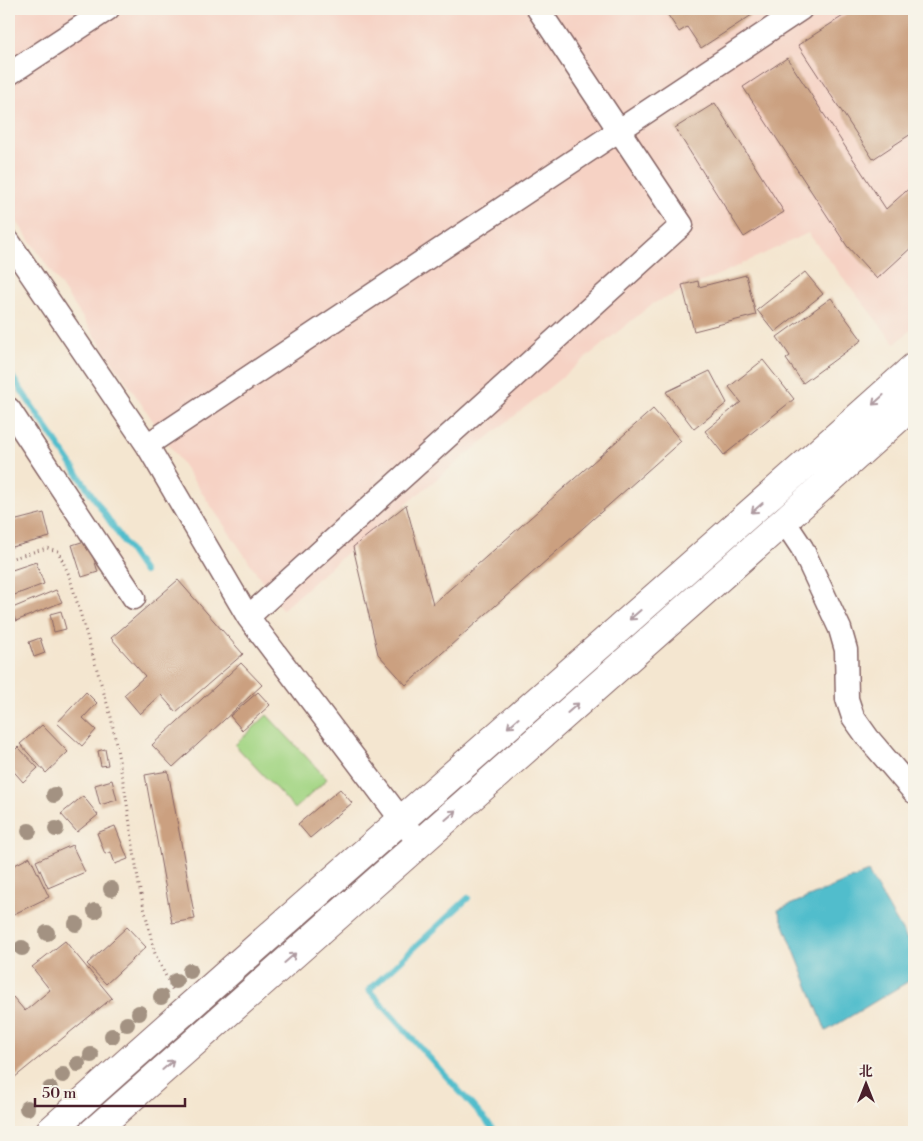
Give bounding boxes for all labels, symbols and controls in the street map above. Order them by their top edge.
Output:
one-way arrow [871,394,884,405]
one-way arrow [751,502,764,513]
one-way arrow [628,609,641,621]
one-way arrow [566,702,579,713]
one-way arrow [506,717,519,728]
one-way arrow [445,809,458,821]
one-way arrow [284,952,297,963]
north arrow [840,1058,890,1108]
one-way arrow [162,1059,175,1071]
text: 北 [859,1063,873,1081]
scale bar [35,1076,185,1108]
text: 50 m [42,1084,76,1103]

